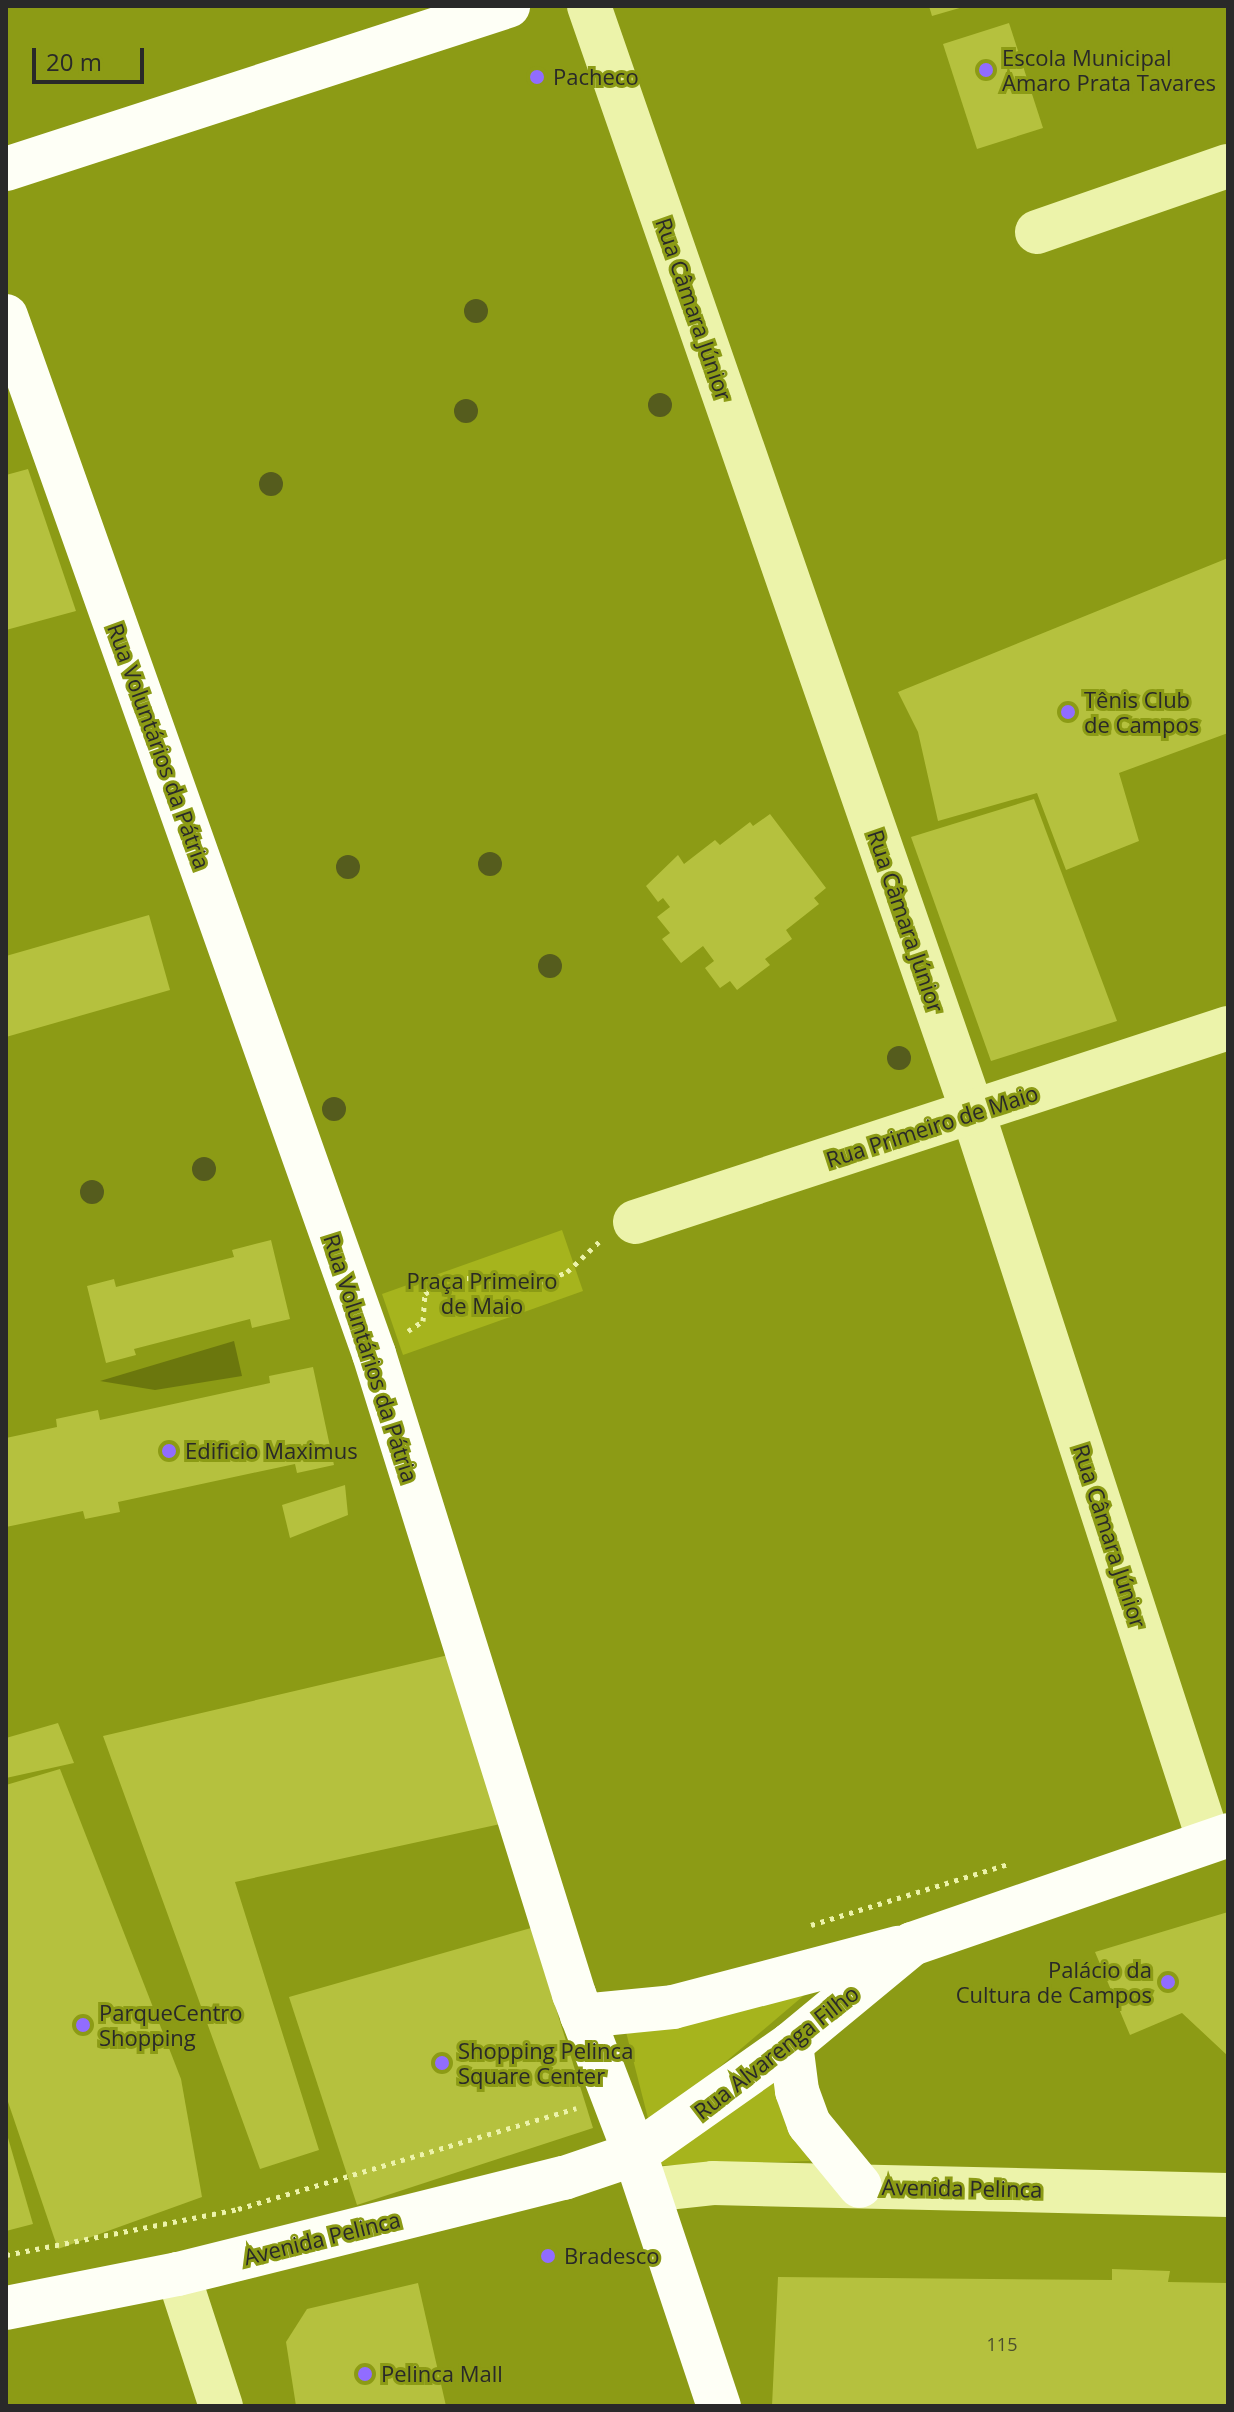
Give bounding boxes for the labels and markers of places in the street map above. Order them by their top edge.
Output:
place label: Escola Municipal Amaro Prata Tavares [1002,44,1216,96]
marker: Escola Municipal Amaro Prata Tavares [977,61,995,79]
place label: Pacheco [553,64,639,90]
marker: Pacheco [528,68,546,86]
place label: Tênis Club de Campos [1084,686,1199,738]
marker: Tênis Club de Campos [1059,703,1077,721]
place label: Edificio Maximus [185,1438,358,1464]
marker: Edificio Maximus [160,1442,178,1460]
place label: Palácio da Cultura de Campos [956,1956,1152,2008]
marker: Palácio da Cultura de Campos [1159,1973,1177,1991]
place label: ParqueCentro Shopping [99,1999,243,2050]
marker: ParqueCentro Shopping [74,2016,92,2034]
place label: Shopping Pelinca Square Center [458,2037,633,2088]
marker: Shopping Pelinca Square Center [433,2054,451,2072]
place label: Bradesco [564,2243,659,2269]
marker: Bradesco [539,2247,557,2265]
place label: Pelinca Mall [381,2361,503,2387]
marker: Pelinca Mall [356,2365,374,2383]

